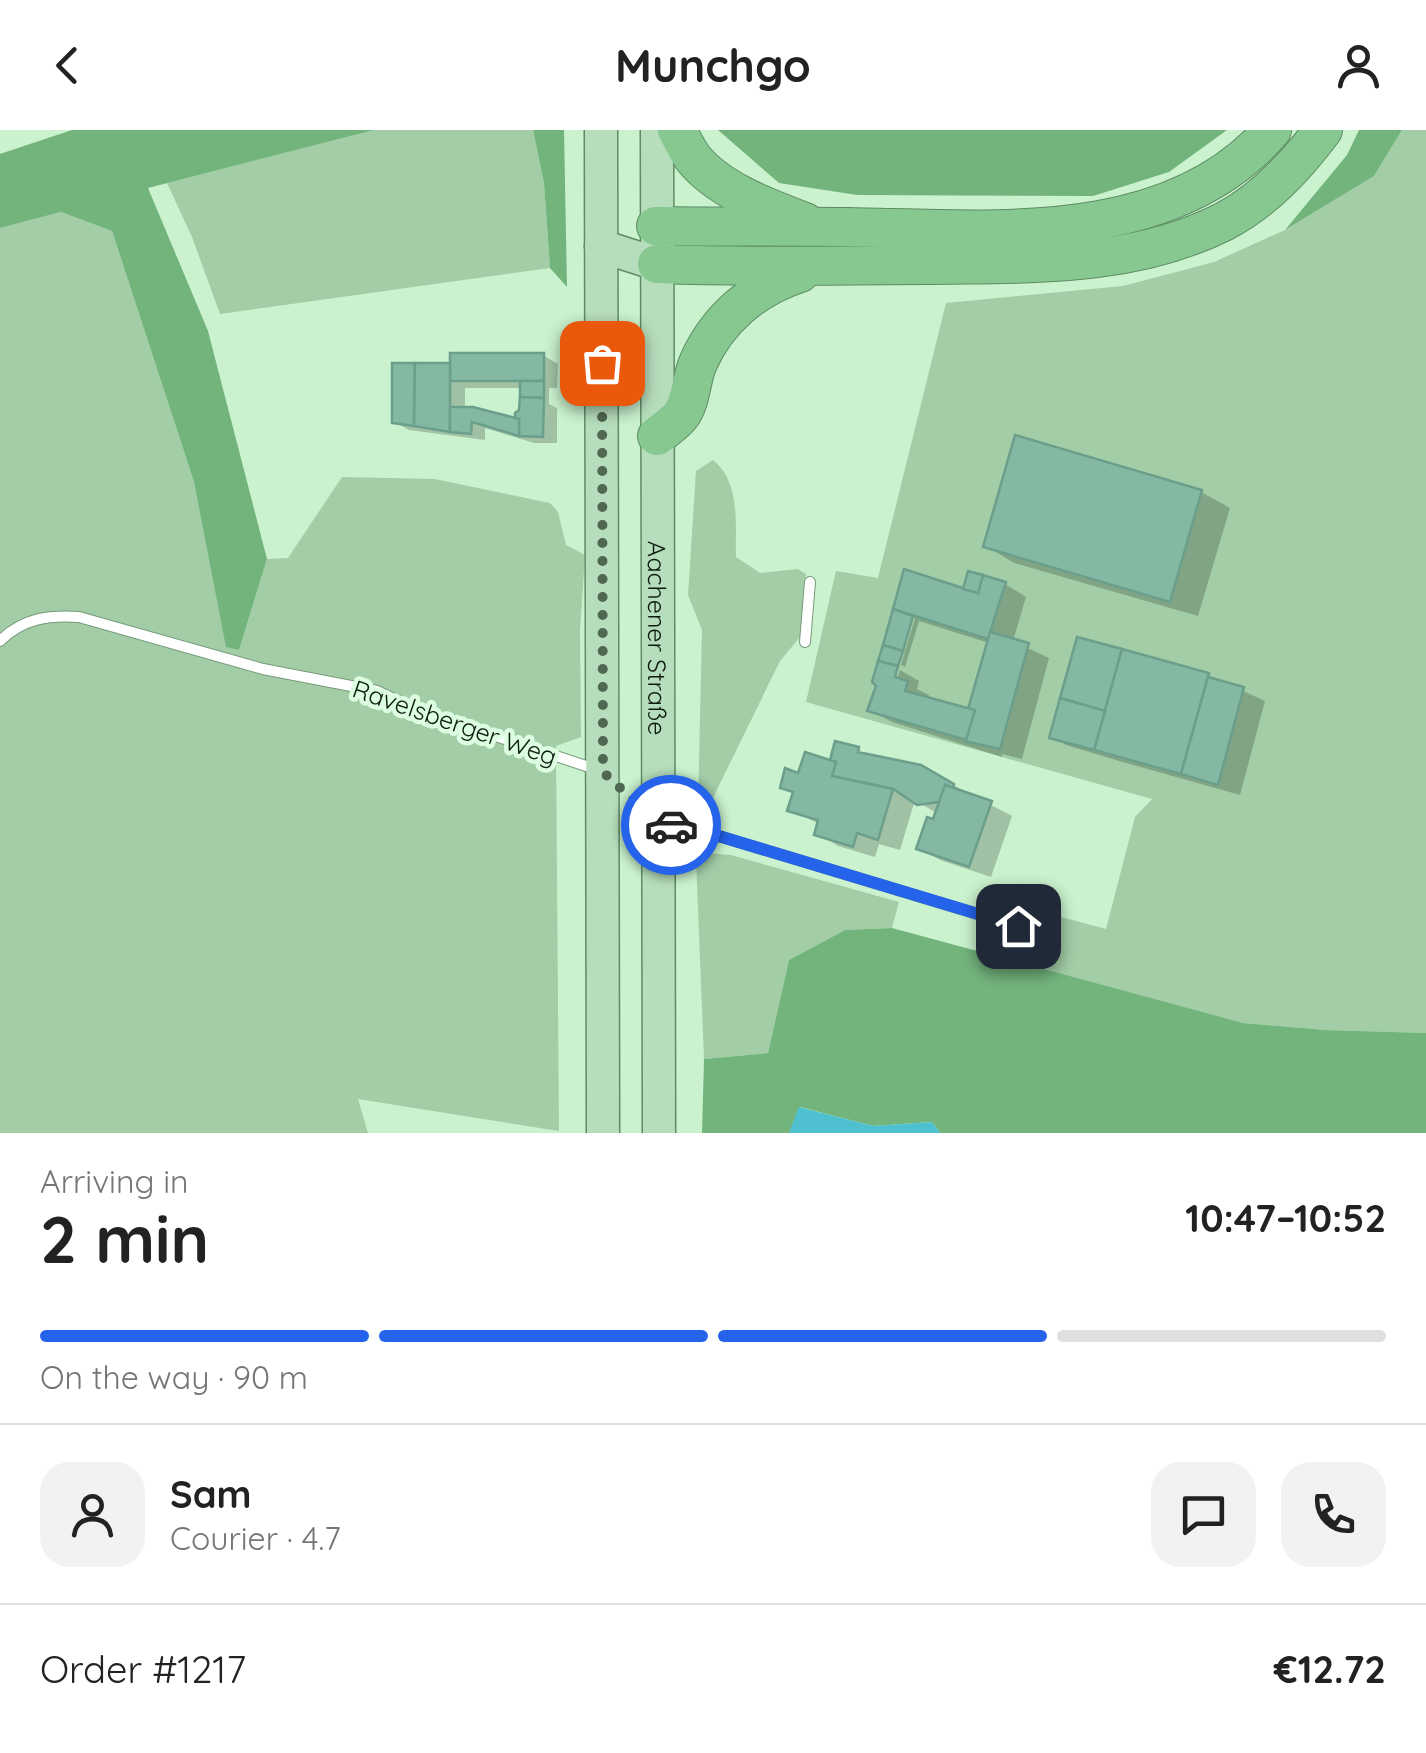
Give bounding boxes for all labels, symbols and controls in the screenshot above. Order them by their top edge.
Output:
text: Munchgo [615,37,811,93]
icon: back [40,38,95,93]
icon: person [1331,38,1386,93]
pin [560,321,645,406]
icon: bag [575,336,630,391]
street label: Aachener Straße [642,541,674,735]
street label: Ravelsberger Weg [349,673,561,771]
courier [621,775,721,875]
icon: car [644,798,699,853]
pin [976,884,1061,969]
icon: home [991,899,1046,954]
text: Arriving in [40,1161,189,1201]
text: 10:47–10:52 [1185,1194,1386,1242]
text: 2 min [40,1198,209,1279]
text: On the way · 90 m [40,1357,308,1397]
button: person [40,1462,145,1567]
button: chat [1151,1462,1256,1567]
button: phone [1281,1462,1386,1567]
text: Sam [170,1470,252,1518]
text: Courier · 4.7 [170,1518,341,1558]
text: Order #1217 [40,1645,246,1693]
text: €12.72 [1274,1645,1386,1693]

